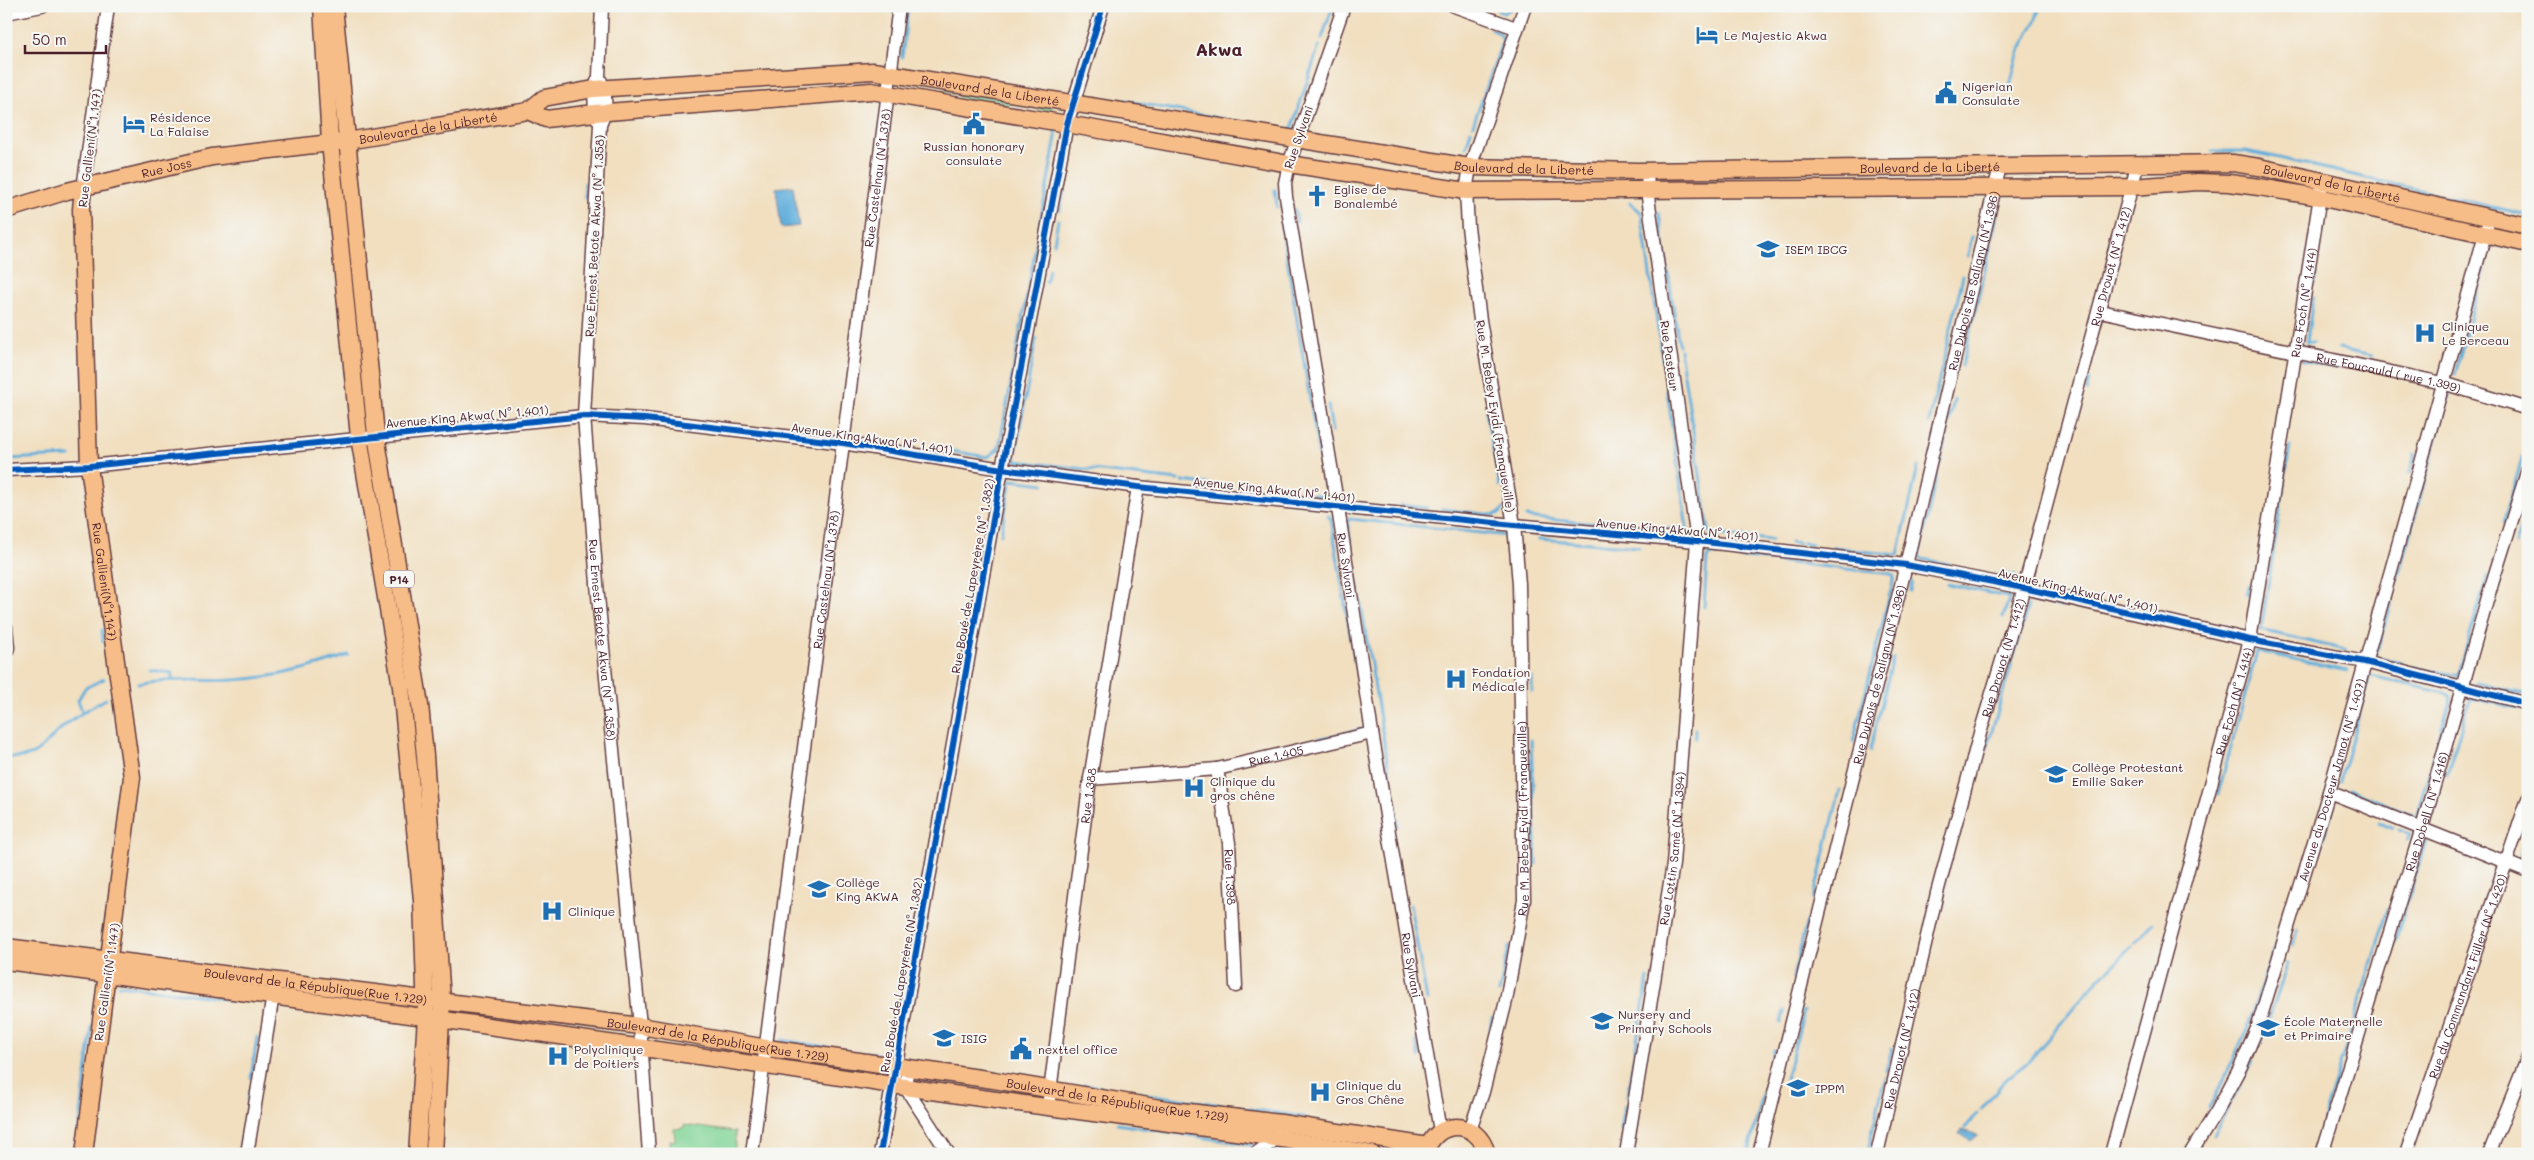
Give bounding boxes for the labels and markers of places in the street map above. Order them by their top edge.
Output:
hotel icon: Le Majestic Akwa [1694,22,1720,48]
place label: Le Majestic Akwa [1724,27,1827,43]
place label: Nigerian Consulate [1962,78,2020,108]
public building icon: Nigerian Consulate [1933,80,1959,106]
place label: Résidence La Falaise [150,109,211,139]
hotel icon: Résidence La Falaise [121,111,147,137]
public building icon: Russian honorary consulate [961,111,987,137]
place label: Russian honorary consulate [924,138,1025,168]
place label: Eglise de Bonalembé [1334,181,1398,211]
church icon: Eglise de Bonalembé [1304,183,1330,209]
school or university icon: ISEM IBCG [1755,236,1781,262]
place label: ISEM IBCG [1785,241,1848,257]
place label: Clinique Le Berceau [2442,318,2509,348]
hospital icon: Clinique Le Berceau [2412,320,2438,346]
place label: Fondation Médicale [1472,664,1530,694]
hospital icon: Fondation Médicale [1443,666,1469,692]
place label: Collège Protestant Emilie Saker [2072,759,2183,789]
school or university icon: Collège Protestant Emilie Saker [2043,761,2069,787]
place label: Clinique du gros chêne [1210,773,1275,803]
hospital icon: Clinique du gros chêne [1181,775,1207,801]
place label: Collège King AKWA [836,874,899,904]
school or university icon: Collège King AKWA [806,876,832,902]
hospital icon: Clinique [539,898,565,924]
place label: Clinique [568,903,615,919]
place label: Nursery and Primary Schools [1618,1006,1712,1036]
school or university icon: Nursery and Primary Schools [1589,1008,1615,1034]
place label: École Maternelle et Primaire [2284,1013,2383,1043]
school or university icon: École Maternelle et Primaire [2255,1015,2281,1041]
school or university icon: ISIG [931,1025,957,1051]
place label: ISIG [961,1030,987,1046]
public building icon: nexttel office [1008,1036,1034,1062]
place label: Polyclinique de Poitiers [574,1041,643,1071]
place label: nexttel office [1038,1041,1118,1057]
hospital icon: Polyclinique de Poitiers [545,1043,571,1069]
school or university icon: IPPM [1785,1075,1811,1101]
place label: Clinique du Gros Chêne [1336,1077,1405,1107]
hospital icon: Clinique du Gros Chêne [1307,1079,1333,1105]
place label: IPPM [1815,1080,1844,1096]

